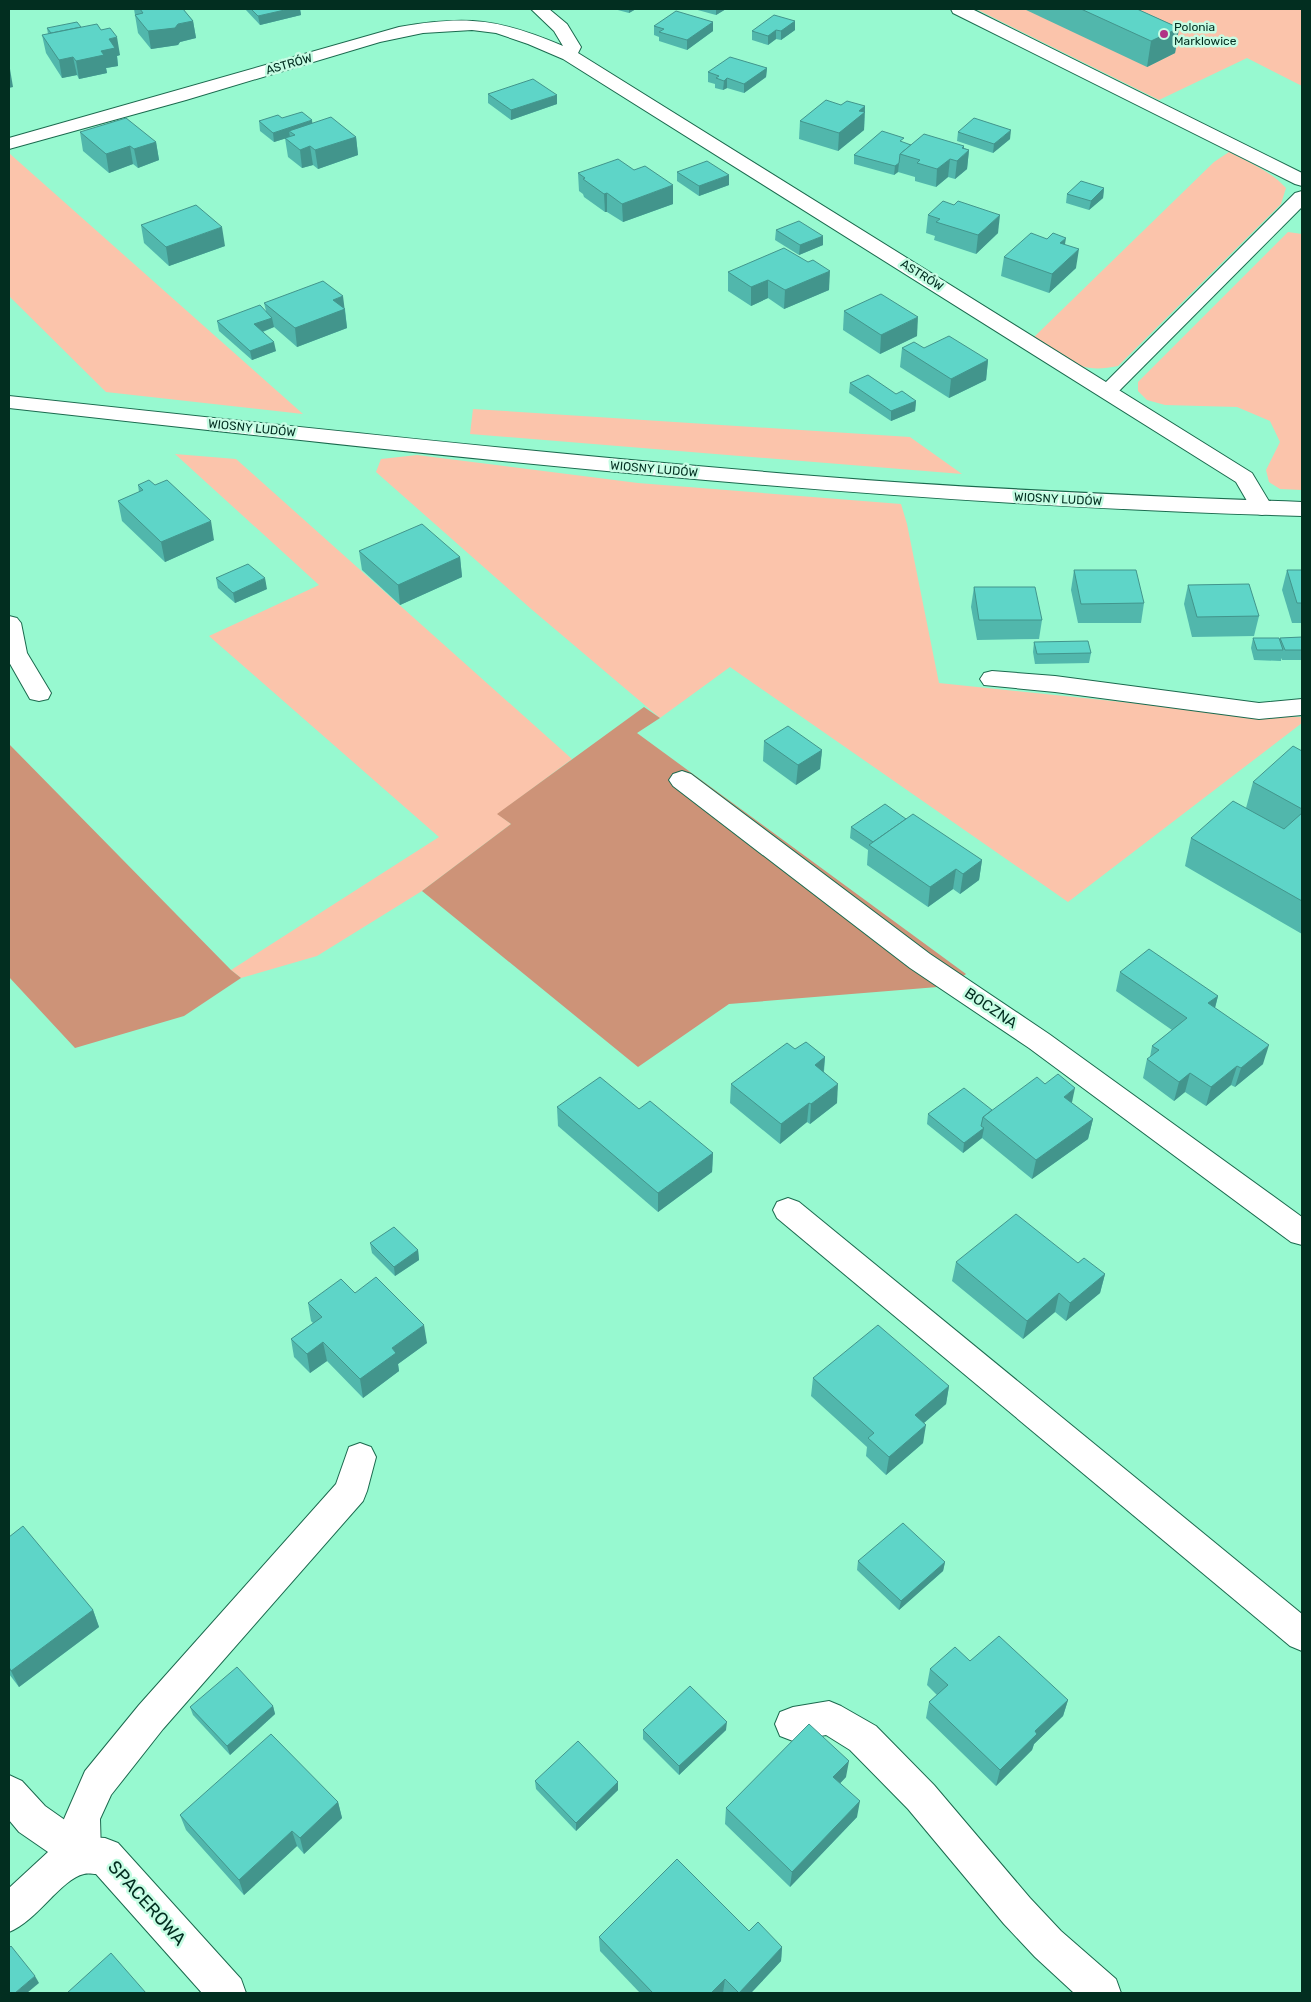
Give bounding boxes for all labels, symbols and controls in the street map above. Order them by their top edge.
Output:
place label: Polonia Marklowice [1174,20,1237,48]
marker: Polonia Marklowice [1158,28,1170,40]
street label: ASTRÓW [264,51,314,77]
street label: ASTRÓW [898,256,946,294]
street label: WIOSNY LUDÓW [207,416,297,440]
street label: WIOSNY LUDÓW [610,458,699,480]
street label: WIOSNY LUDÓW [1014,490,1103,508]
street label: BOCZNA [961,984,1021,1032]
street label: SPACEROWA [103,1856,191,1950]

